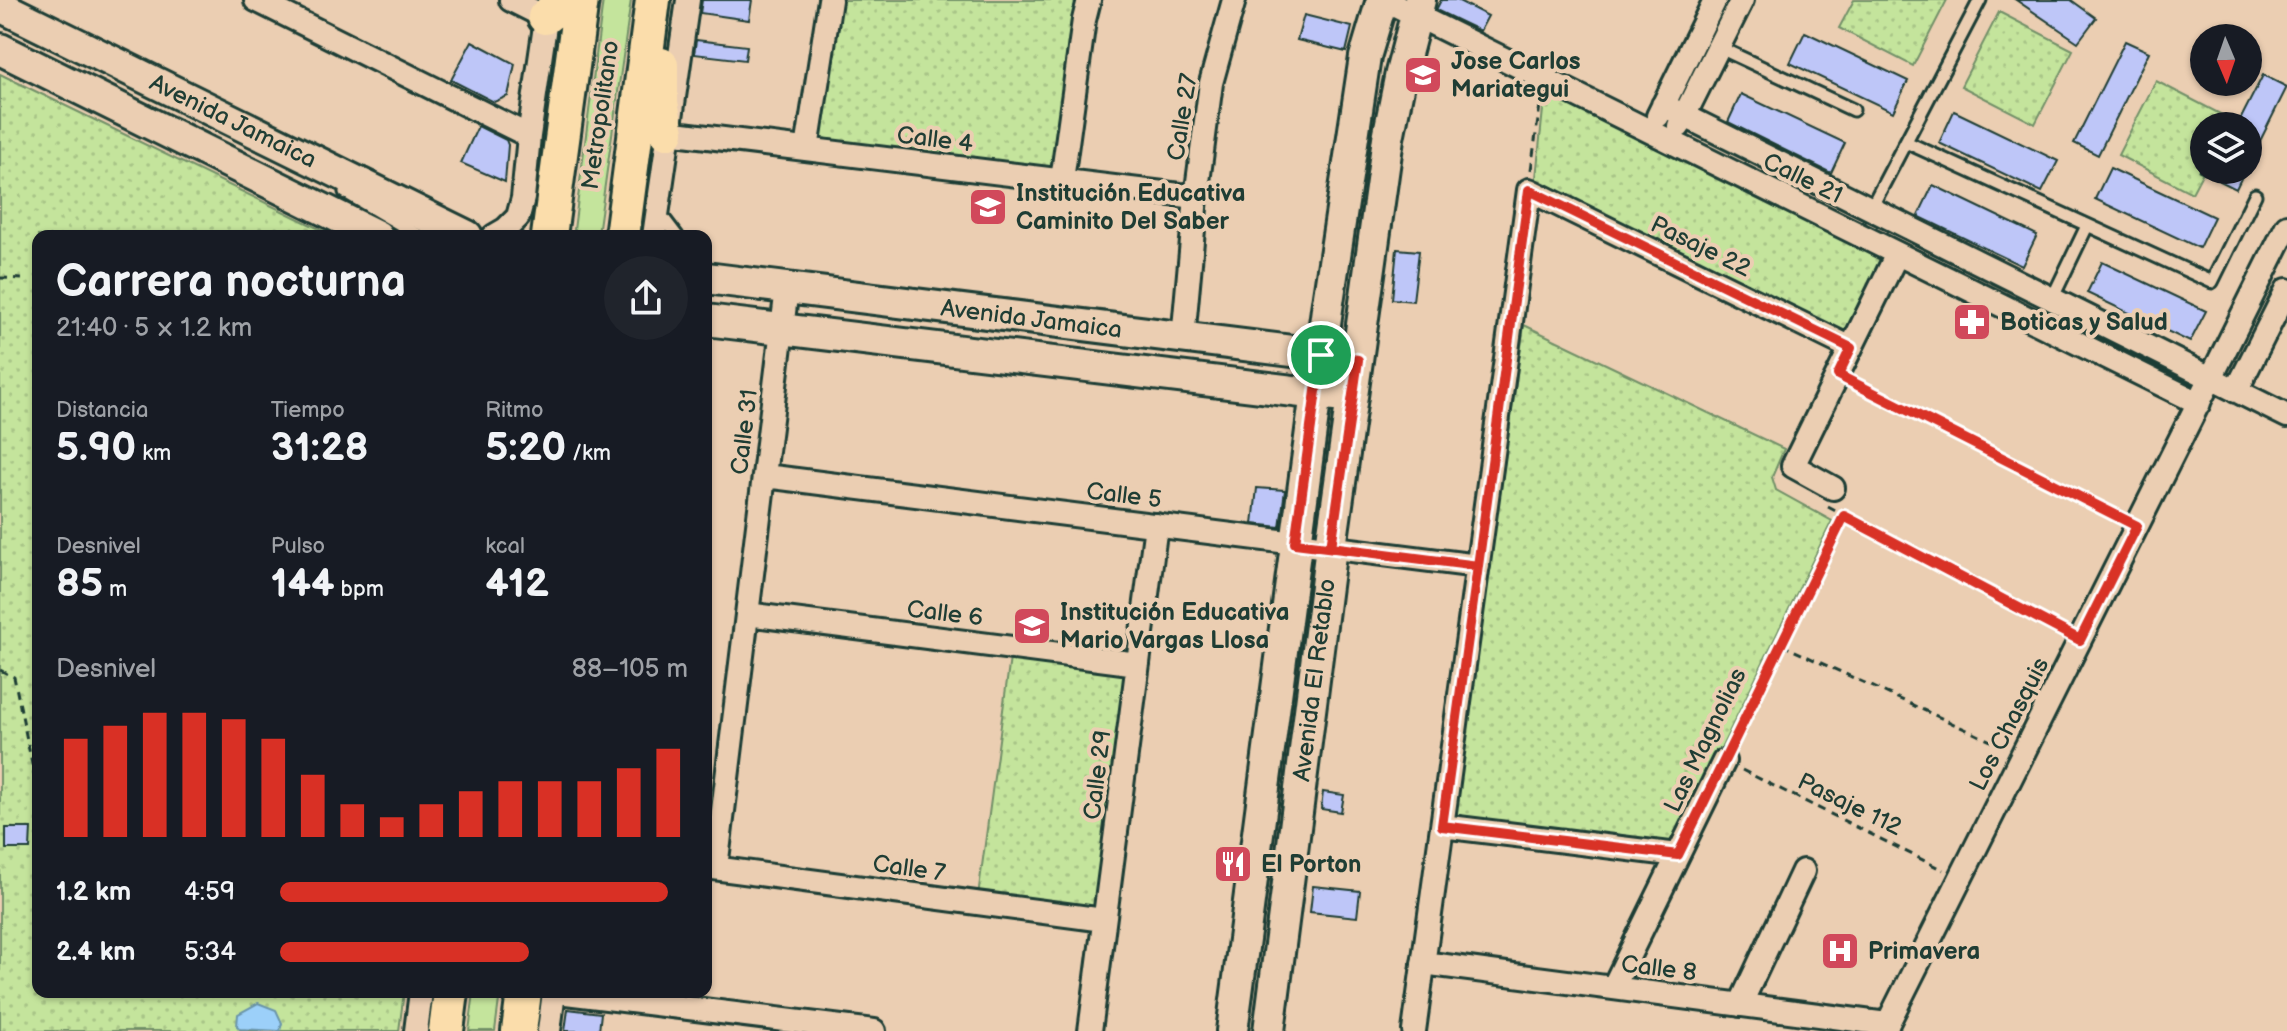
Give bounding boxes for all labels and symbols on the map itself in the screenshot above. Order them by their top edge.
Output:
north arrow [2190,24,2262,96]
street label: Metropolitano [576,39,625,191]
place label: Jose Carlos Mariategui [1451,47,1581,104]
school or university icon: Jose Carlos Mariategui [1402,54,1444,96]
street label: Avenida Jamaica [145,68,321,175]
street label: Calle 27 [1161,71,1204,163]
street label: Calle 4 [895,120,975,159]
street label: Calle 21 [1758,147,1847,210]
place label: Institución Educativa Caminito Del Saber [1016,179,1246,236]
school or university icon: Institución Educativa Caminito Del Saber [967,186,1009,228]
street label: Pasaje 22 [1646,210,1756,283]
street label: Avenida Jamaica [939,293,1124,345]
pharmacy icon: Boticas y Salud [1951,301,1993,343]
place label: Boticas y Salud [2000,308,2168,337]
pin [1287,321,1355,389]
street label: Calle 31 [725,388,764,476]
street label: Calle 5 [1085,476,1163,514]
street label: Avenida El Retablo [1287,577,1342,783]
street label: Calle 6 [905,594,985,633]
place label: Institución Educativa Mario Vargas Llosa [1060,598,1290,655]
school or university icon: Institución Educativa Mario Vargas Llosa [1011,605,1053,647]
street label: Los Chasquis [1963,653,2056,796]
street label: Las Magnolias [1658,663,1753,817]
street label: Calle 29 [1078,729,1117,821]
street label: Pasaje 112 [1793,767,1907,842]
restaurant icon: El Porton [1212,843,1254,885]
street label: Calle 7 [871,849,947,888]
place label: El Porton [1261,850,1361,879]
hospital icon: Primavera [1819,930,1861,972]
place label: Primavera [1868,937,1980,966]
street label: Calle 8 [1620,949,1698,988]

